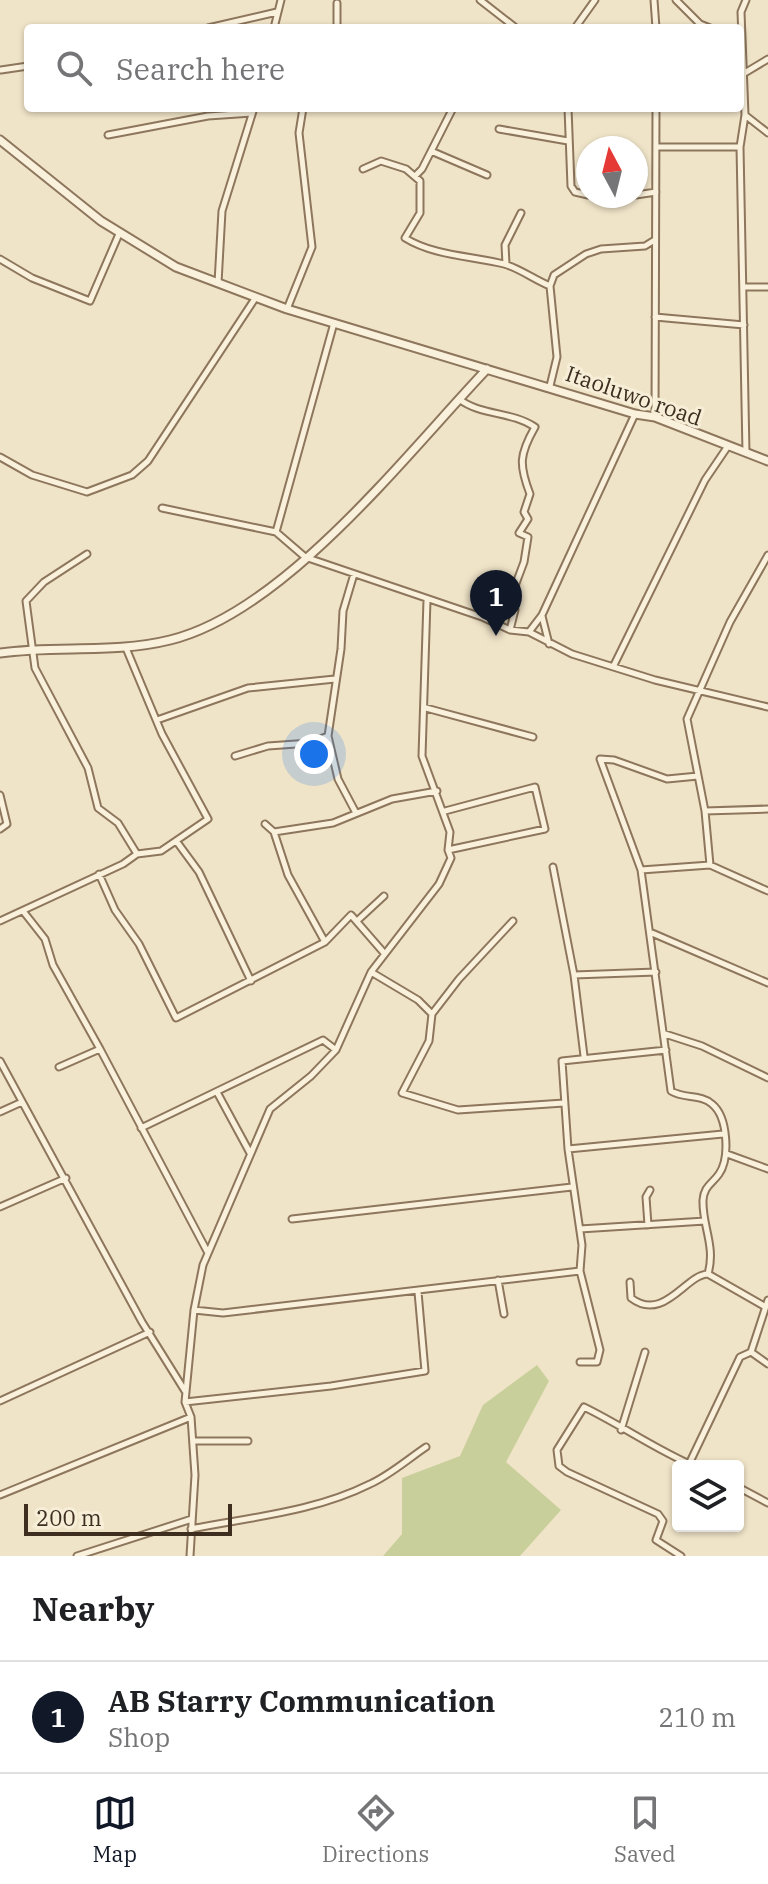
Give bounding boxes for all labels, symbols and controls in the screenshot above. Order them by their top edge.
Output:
search box [24,24,744,112]
icon: search [52,46,96,90]
text: Search here [116,49,285,88]
north arrow [576,136,648,208]
street label: Itaoluwo road [562,358,706,432]
pin: 1 [470,570,522,636]
your location [294,734,334,774]
map controls [672,1460,744,1532]
button: layers [672,1460,744,1532]
scale bar [24,1500,232,1536]
text: 200 m [36,1503,102,1532]
text: Nearby [32,1586,154,1630]
text: AB Starry Communication [108,1681,495,1720]
text: 1 [50,1700,66,1734]
text: 210 m [658,1700,736,1734]
text: Shop [108,1720,170,1754]
tab: Map [92,1791,137,1868]
tab: Directions [322,1791,429,1868]
tab: Saved [614,1791,676,1868]

